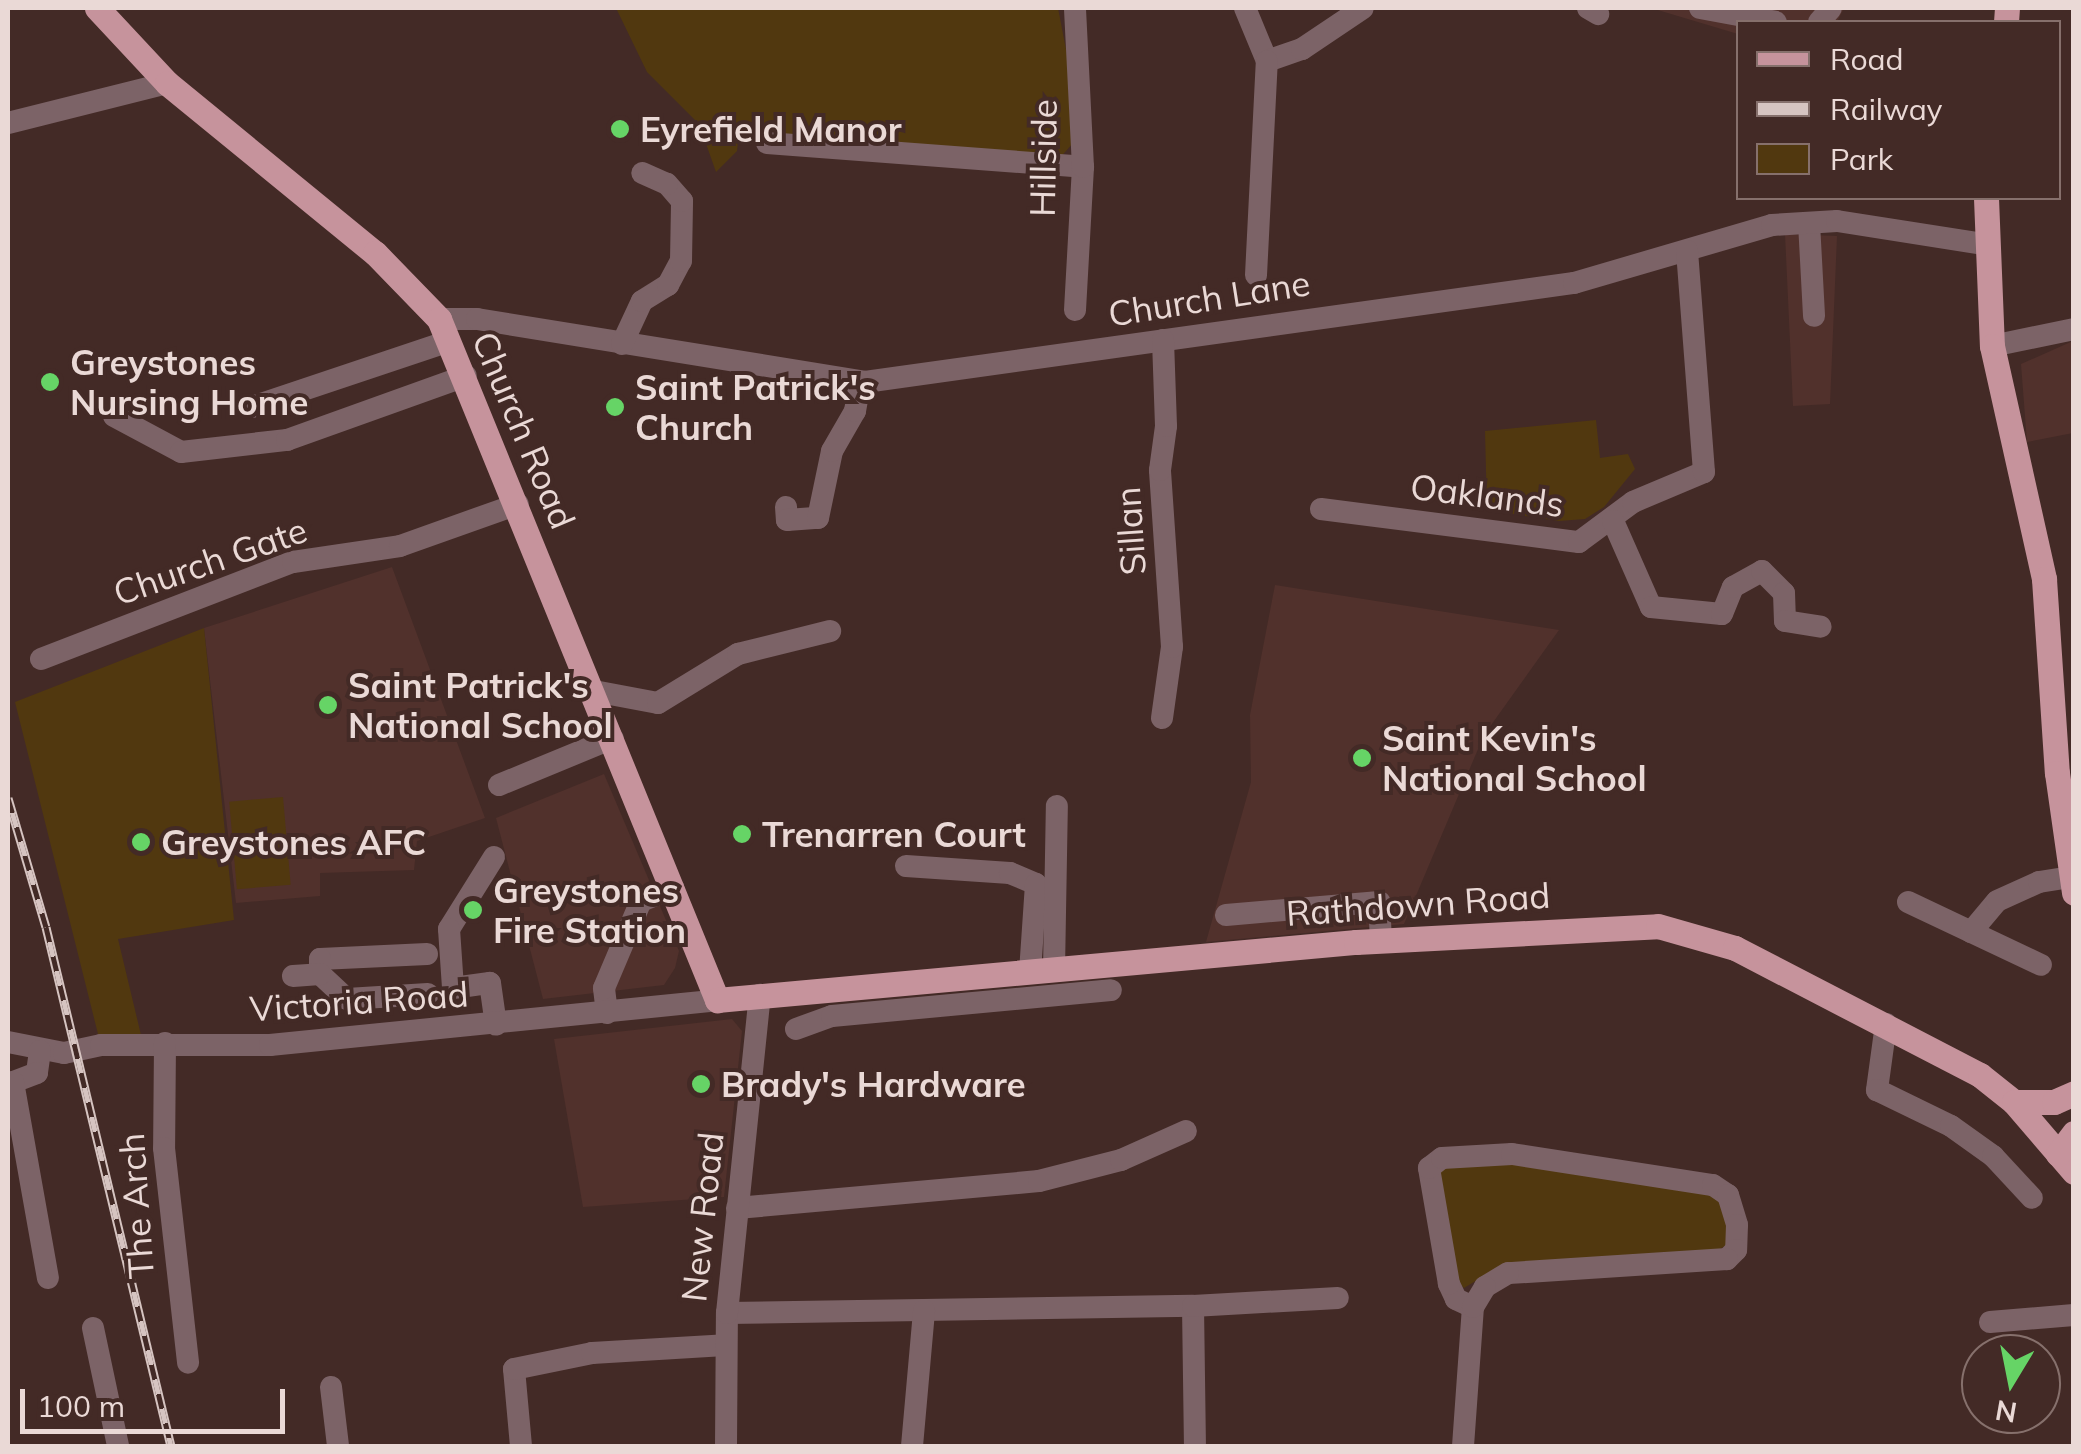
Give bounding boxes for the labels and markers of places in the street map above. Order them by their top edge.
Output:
place label: Eyrefield Manor [640,108,901,150]
marker: Eyrefield Manor [609,118,631,140]
place label: Greystones Nursing Home [70,341,308,423]
place label: Saint Patrick's Church [635,366,876,448]
marker: Greystones Nursing Home [39,371,61,393]
marker: Saint Patrick's Church [604,396,626,418]
place label: Saint Patrick's National School [348,664,613,746]
marker: Saint Patrick's National School [317,694,339,716]
place label: Saint Kevin's National School [1382,717,1647,799]
marker: Saint Kevin's National School [1351,747,1373,769]
place label: Trenarren Court [762,813,1026,855]
place label: Greystones AFC [161,821,426,863]
marker: Trenarren Court [731,823,753,845]
marker: Greystones AFC [130,831,152,853]
place label: Greystones Fire Station [493,869,686,951]
marker: Greystones Fire Station [462,899,484,921]
place label: Brady's Hardware [721,1063,1026,1105]
marker: Brady's Hardware [690,1073,712,1095]

